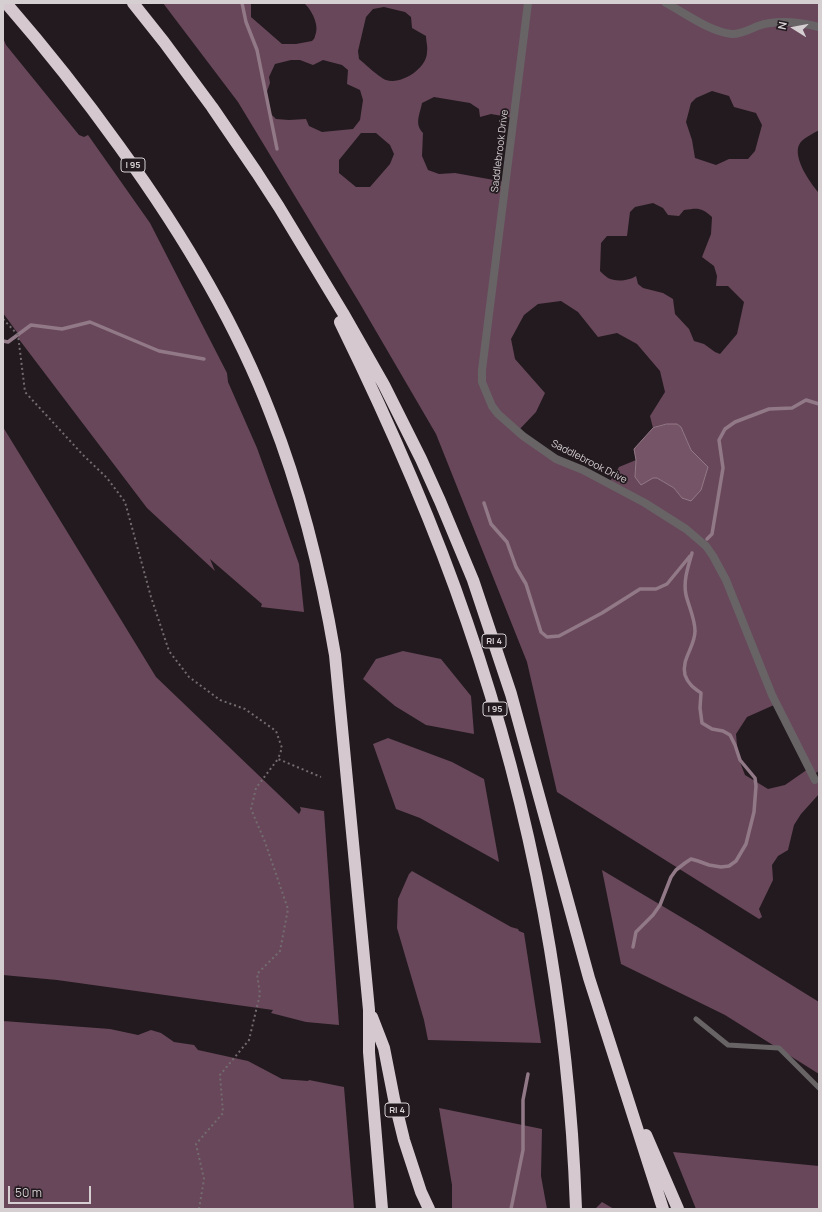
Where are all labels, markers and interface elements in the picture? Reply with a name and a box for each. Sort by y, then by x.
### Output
north arrow [774,8,814,48]
text: N [774,20,790,31]
street label: Saddlebrook Drive [489,109,511,193]
road number: I 95 [121,158,145,172]
street label: Saddlebrook Drive [549,438,629,486]
road number: RI 4 [482,634,506,648]
road number: I 95 [483,702,507,716]
road number: RI 4 [385,1103,409,1117]
scale bar [10,1178,93,1204]
text: 50 m [15,1184,42,1201]

